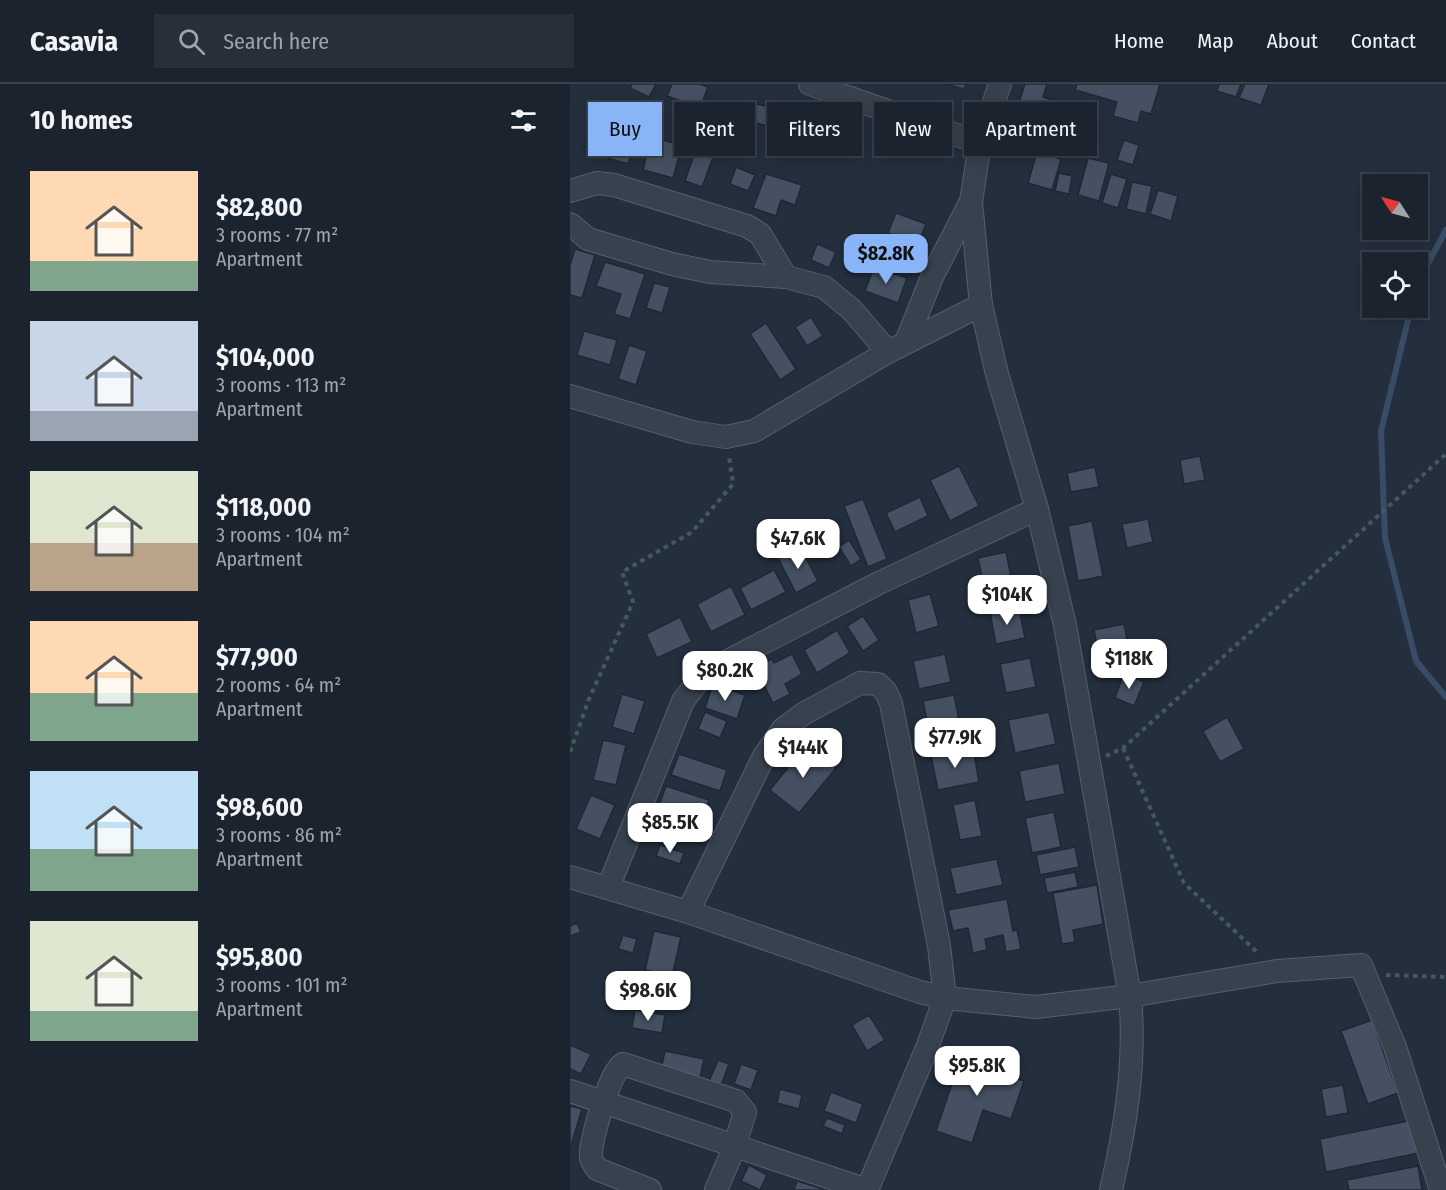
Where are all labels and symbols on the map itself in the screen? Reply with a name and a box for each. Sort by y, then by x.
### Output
north arrow [1362,174,1428,240]
pin: $82.8K [837,234,935,285]
pin: $47.6K [749,519,847,570]
pin: $104K [965,575,1049,626]
pin: $118K [1087,639,1171,690]
pin: $80.2K [676,651,774,702]
pin: $77.9K [906,718,1004,769]
pin: $144K [761,728,845,779]
pin: $85.5K [621,803,719,854]
pin: $98.6K [599,971,697,1022]
pin: $95.8K [928,1046,1026,1097]

